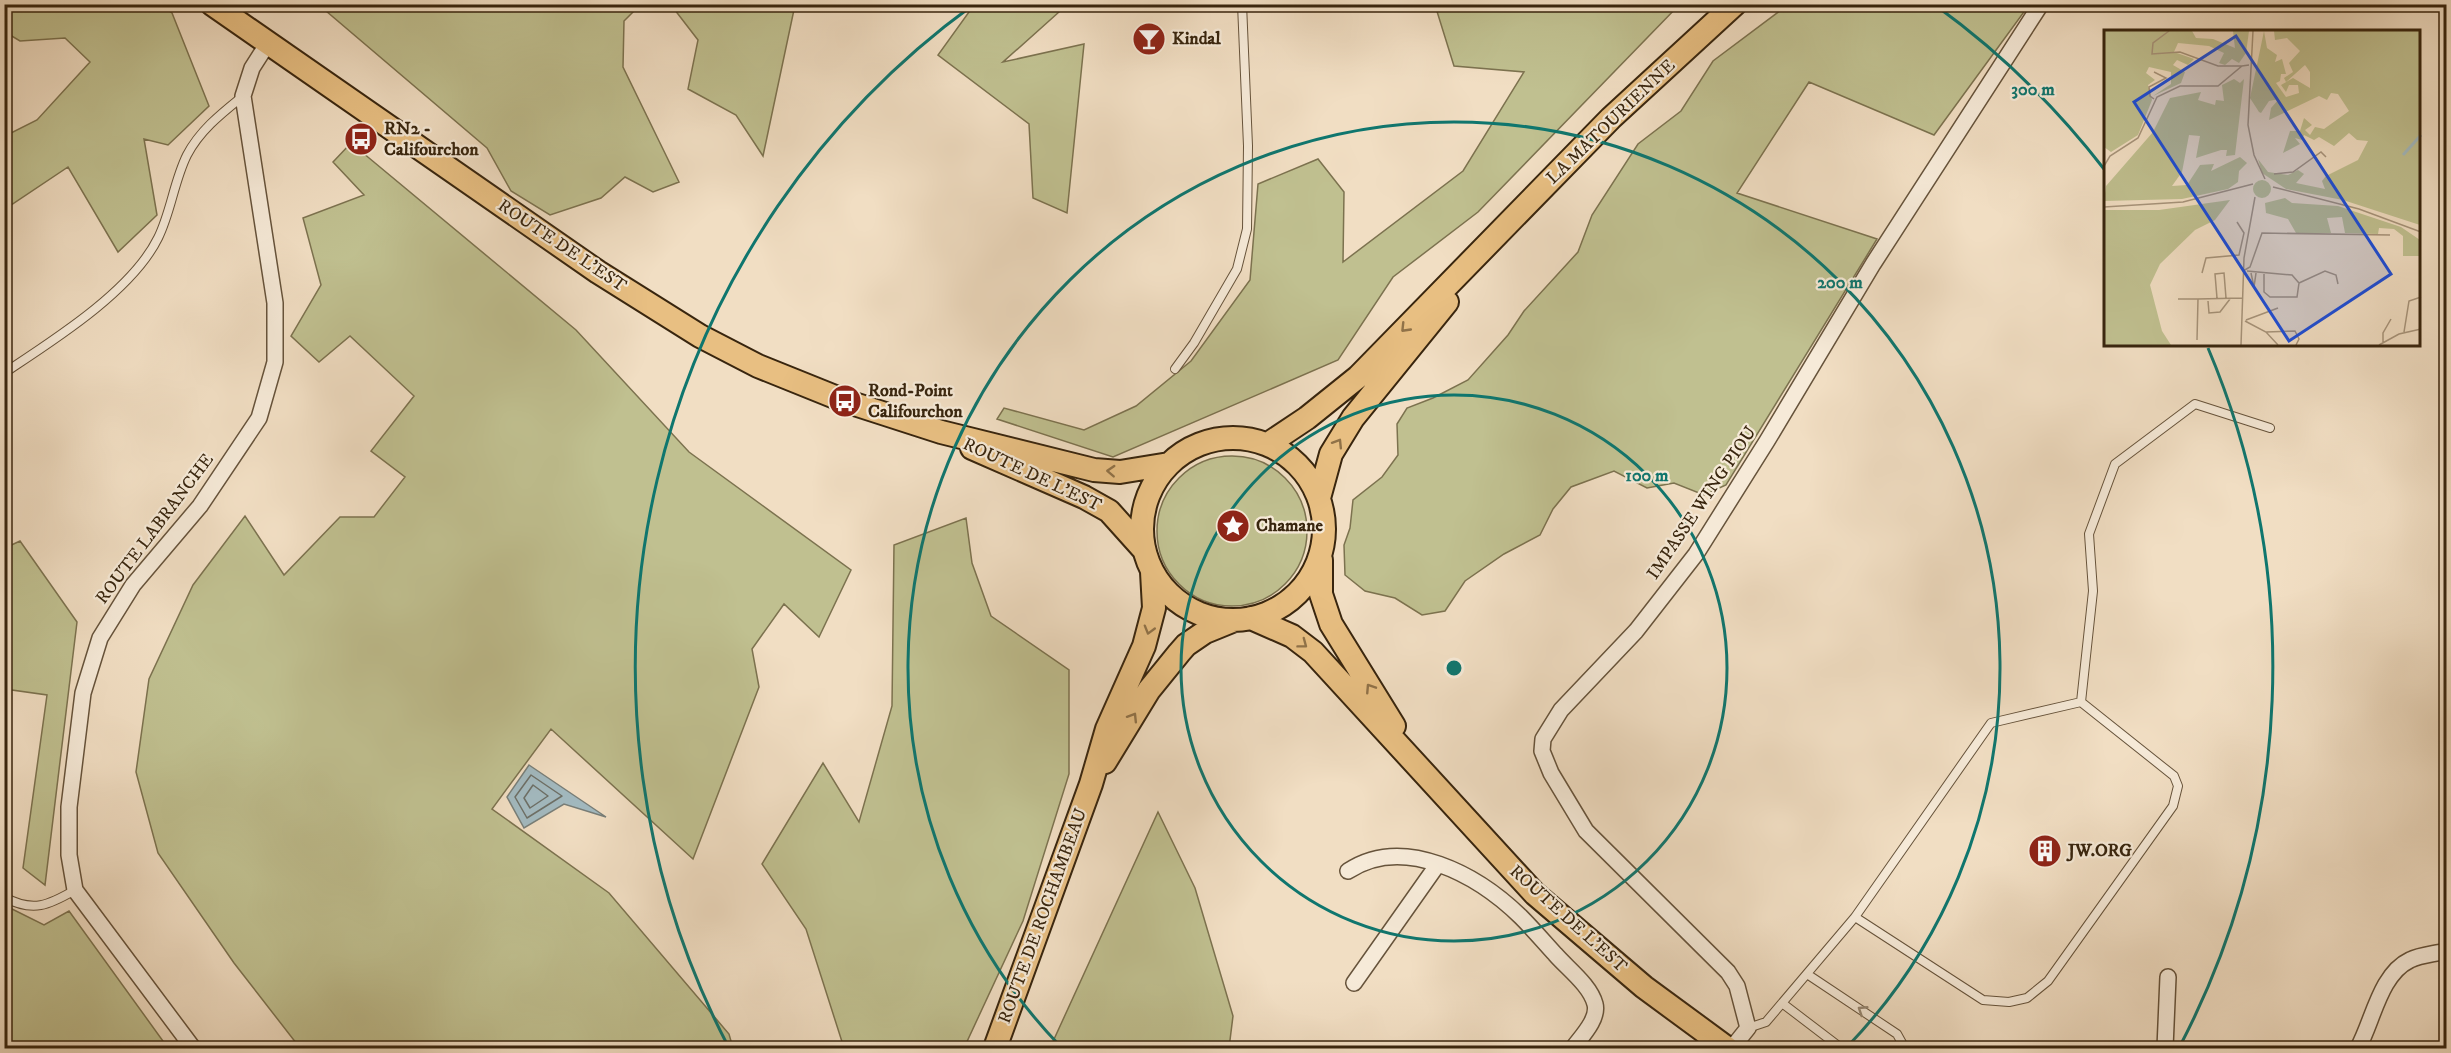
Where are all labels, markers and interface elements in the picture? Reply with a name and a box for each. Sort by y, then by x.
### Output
bar icon: Kindal [1131,21,1167,57]
place label: Kindal [1172,28,1221,50]
inset map [2104,30,2421,346]
street label: LA MATOURIENNE [1542,55,1680,189]
text: 300 m [2011,79,2055,101]
place label: RN2 - Califourchon [384,118,479,161]
bus stop icon: RN2 - Califourchon [343,121,379,157]
street label: ROUTE DE L'EST [493,195,631,297]
text: 200 m [1817,272,1863,294]
one-way arrow [1401,321,1412,332]
place label: Rond-Point Califourchon [868,380,963,423]
bus stop icon: Rond-Point Califourchon [827,383,863,419]
street label: IMPASSE WING PIOU [1643,422,1761,584]
street label: ROUTE DE L'EST [959,433,1105,517]
one-way arrow [1330,439,1342,449]
street label: ROUTE LABRANCHE [91,449,219,609]
one-way arrow [1107,464,1116,477]
text: 100 m [1625,465,1669,487]
place icon: Chamane [1215,508,1251,544]
place label: Chamane [1256,515,1324,537]
one-way arrow [1144,624,1156,635]
one-way arrow [1296,637,1307,648]
centre of rings [1444,658,1464,678]
one-way arrow [1366,684,1377,695]
one-way arrow [1126,713,1138,723]
street label: ROUTE DE ROCHAMBEAU [994,805,1092,1027]
building icon: JW.ORG [2027,833,2063,869]
place label: JW.ORG [2066,840,2132,862]
street label: ROUTE DE L'EST [1505,860,1632,978]
one-way arrow [1858,1006,1869,1017]

